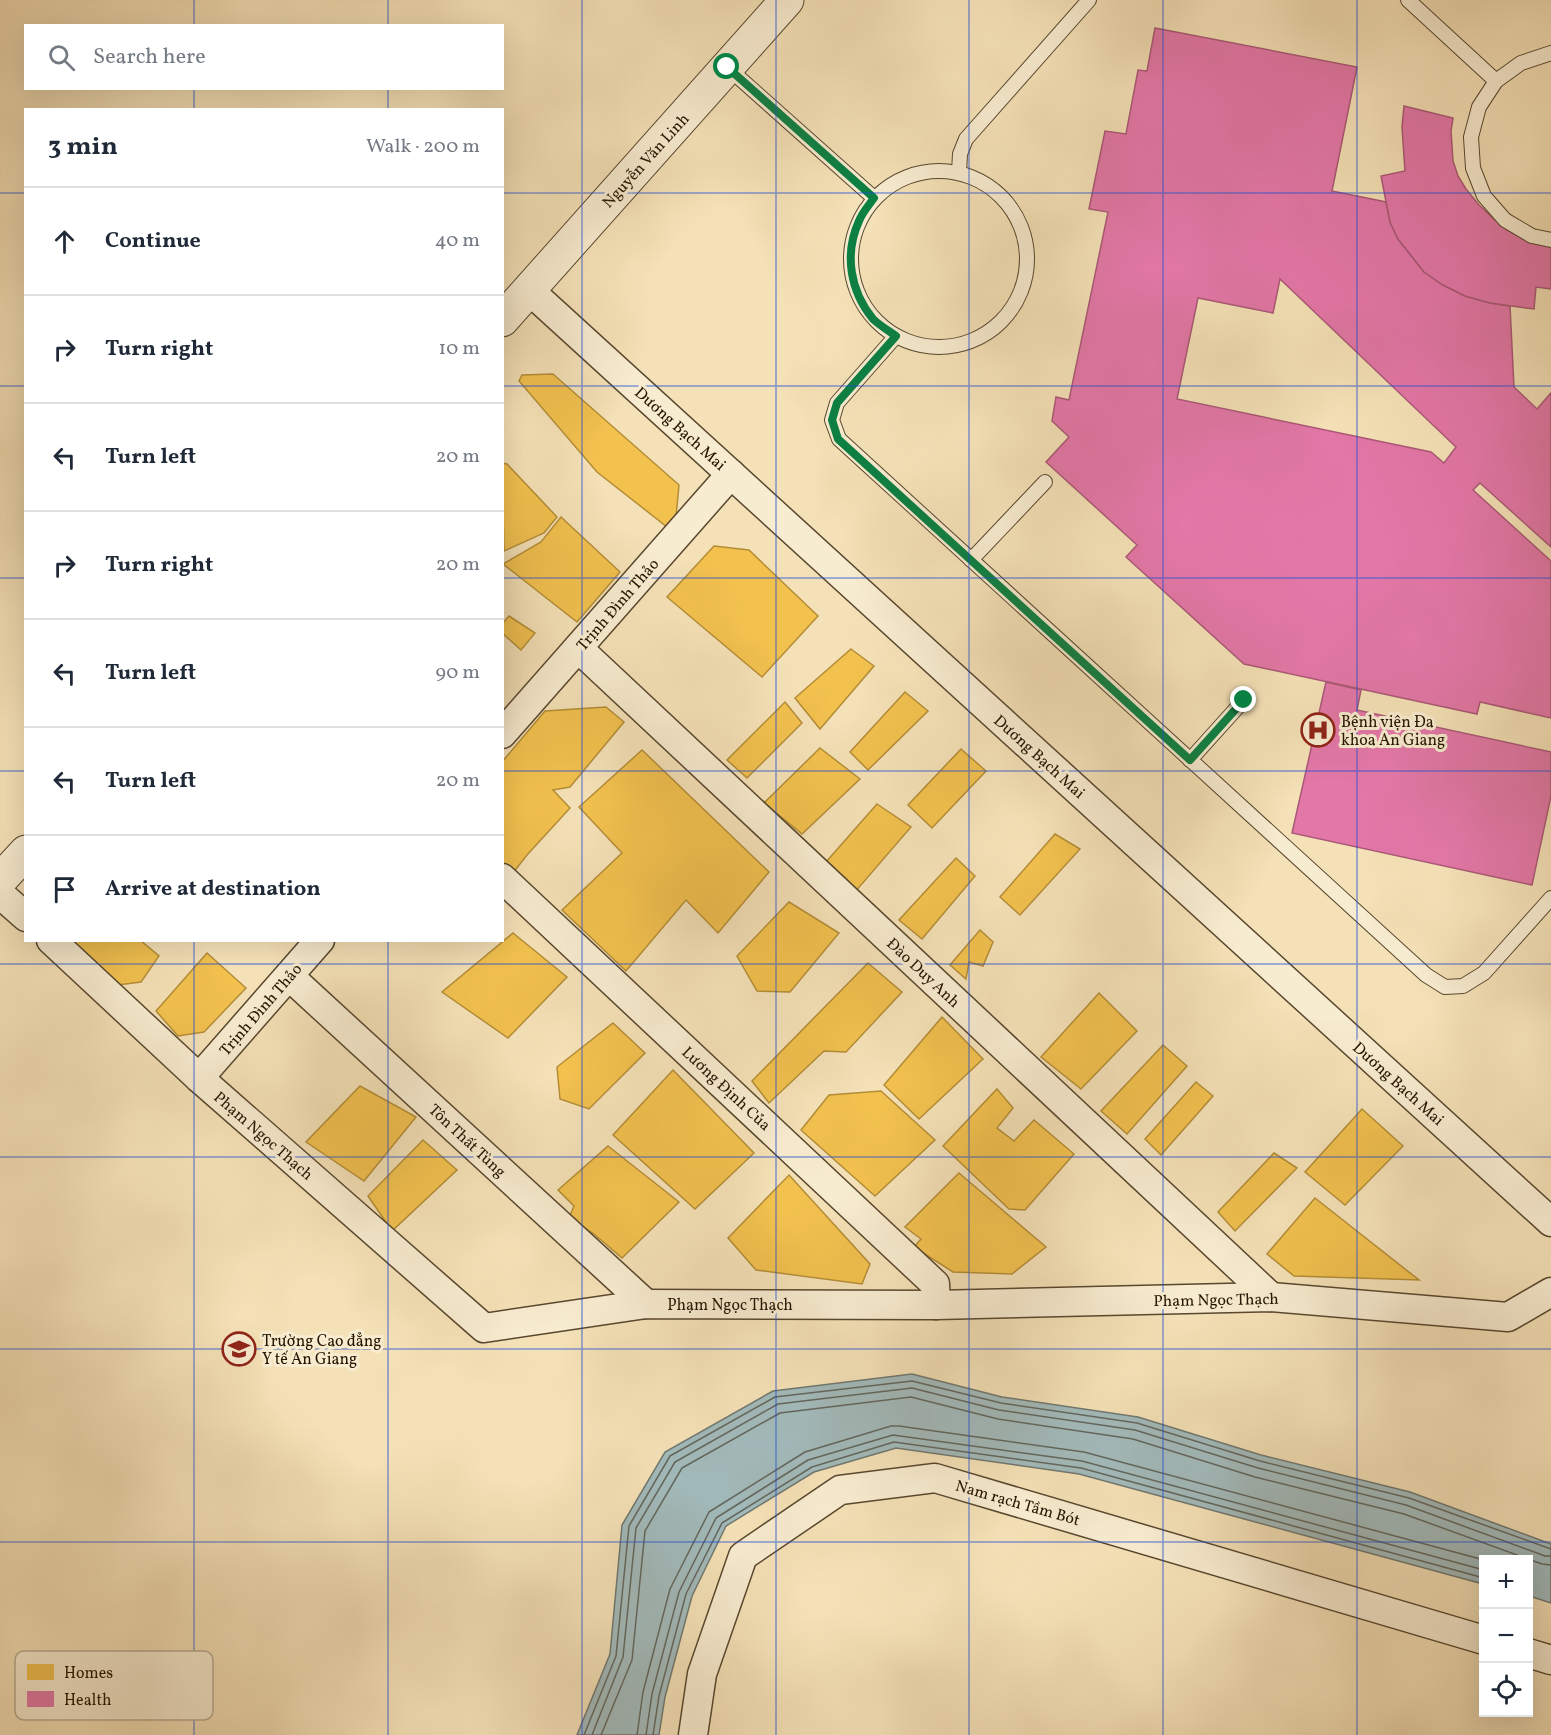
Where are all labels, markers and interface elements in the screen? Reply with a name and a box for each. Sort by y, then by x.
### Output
search box [24,24,504,90]
icon: search [45,41,78,74]
text: Search here [93,42,206,73]
route start [713,53,739,79]
street label: Nguyễn Văn Linh [598,109,695,214]
text: 3 min [48,129,118,165]
text: Walk · 200 m [366,133,480,161]
icon: ahead [48,225,81,258]
text: Continue [105,226,201,257]
text: 40 m [435,227,480,255]
icon: right [48,333,81,366]
text: Turn right [105,334,213,365]
text: 10 m [439,335,480,363]
street label: Dương Bạch Mai [629,382,730,477]
icon: left [48,441,81,474]
text: Turn left [105,442,196,473]
text: 20 m [436,443,480,471]
icon: right [48,549,81,582]
text: Turn right [105,550,213,581]
text: 20 m [436,551,480,579]
street label: Trịnh Đình Thảo [572,554,665,656]
icon: left [48,657,81,690]
text: Turn left [105,658,196,689]
text: 90 m [436,659,480,687]
route end [1230,686,1256,712]
street label: Dương Bạch Mai [988,710,1089,805]
hospital icon: Bệnh viện Đa khoa An Giang [1300,712,1336,748]
place label: Bệnh viện Đa khoa An Giang [1341,712,1445,752]
icon: left [48,765,81,798]
text: Turn left [105,766,196,797]
text: 20 m [436,767,480,795]
icon: arrive [48,873,81,906]
text: Arrive at destination [105,874,321,905]
street label: Đào Duy Anh [881,934,964,1013]
street label: Trịnh Đình Thảo [215,959,308,1061]
street label: Dương Bạch Mai [1347,1037,1448,1132]
street label: Lương Định Của [676,1042,775,1137]
street label: Phạm Ngọc Thạch [208,1087,317,1186]
street label: Tôn Thất Tùng [423,1100,510,1183]
street label: Phạm Ngọc Thạch [1153,1289,1279,1313]
street label: Phạm Ngọc Thạch [667,1295,793,1317]
school or university icon: Trường Cao đẳng Y tế An Giang [221,1331,257,1367]
place label: Trường Cao đẳng Y tế An Giang [262,1331,382,1371]
street label: Nam rạch Tầm Bót [953,1476,1083,1532]
map controls [1479,1555,1533,1717]
button: + [1479,1555,1533,1609]
button: − [1479,1609,1533,1663]
legend [15,1651,213,1720]
text: Homes [64,1663,113,1685]
button: locate [1479,1663,1533,1717]
text: Health [64,1690,112,1712]

